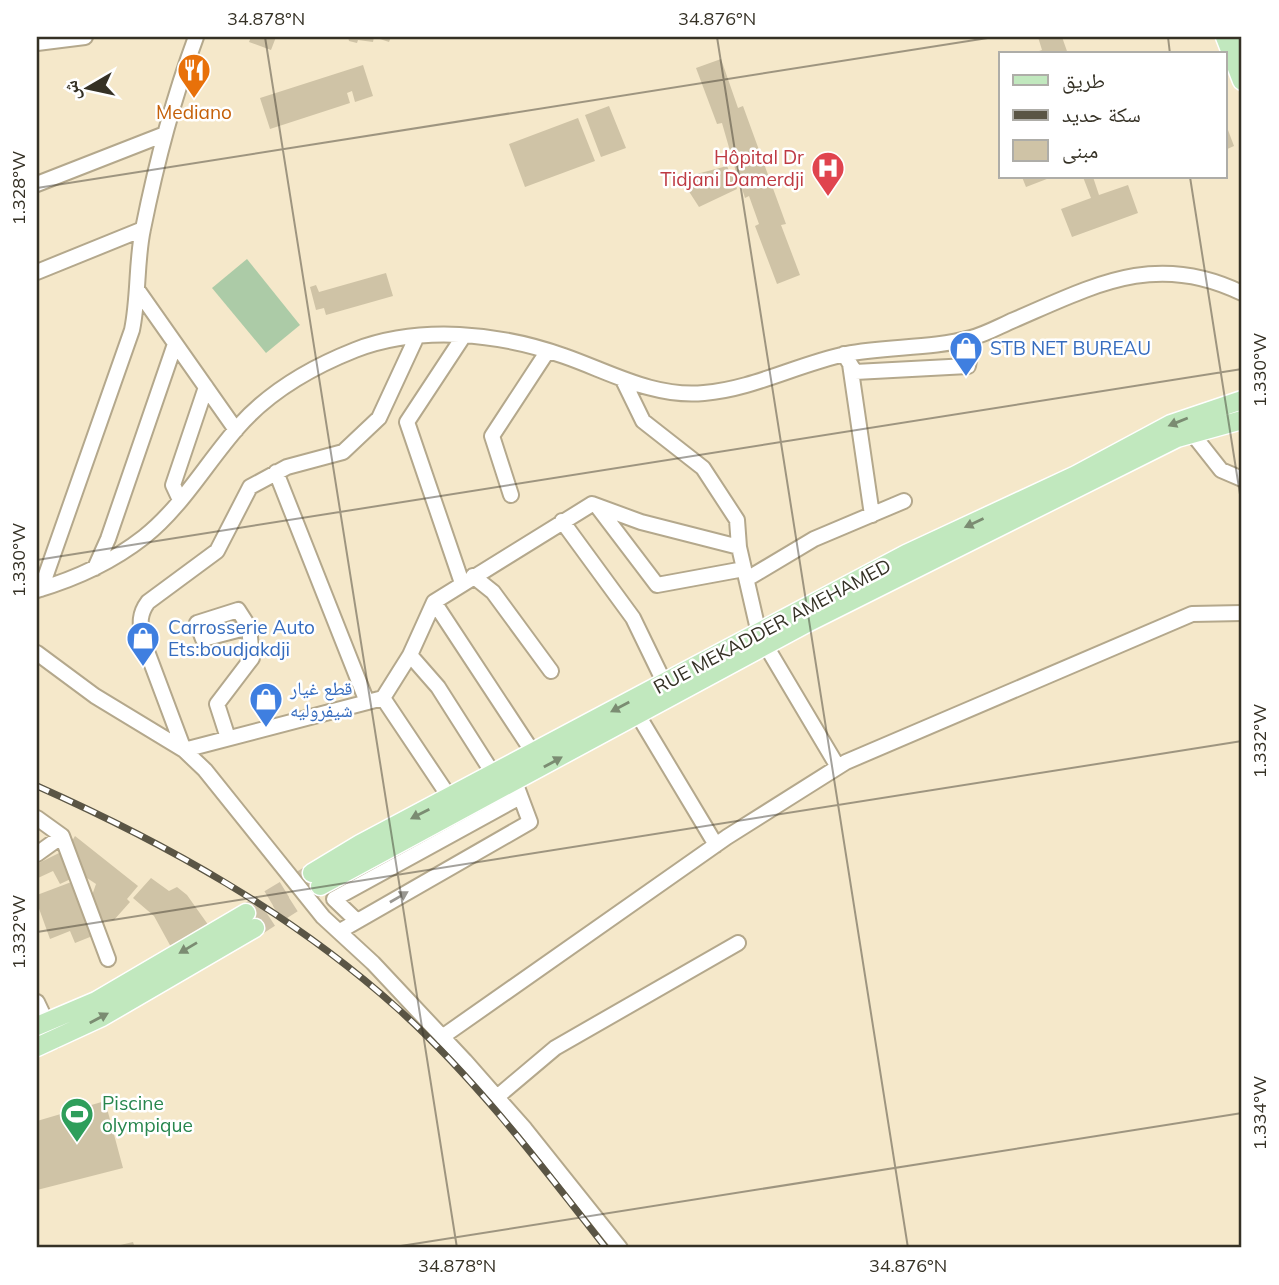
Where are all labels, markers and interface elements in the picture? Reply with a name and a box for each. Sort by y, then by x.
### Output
text: 34.878°N [227,7,305,30]
text: 34.876°N [678,7,756,30]
restaurant icon: Mediano [175,51,213,100]
north arrow [52,52,122,122]
legend [999,52,1226,178]
text: طريق [1062,67,1105,94]
text: ش [58,79,85,102]
place label: Mediano [156,100,232,124]
text: سكة حديد [1062,101,1141,127]
text: مبنى [1062,137,1098,164]
place label: Hôpital Dr Tidjani Damerdji [660,145,804,191]
hospital icon: Hôpital Dr Tidjani Damerdji [809,149,847,198]
text: 1.328°W [7,151,30,225]
shop icon: STB NET BUREAU [947,329,985,378]
text: 1.330°W [1248,333,1271,407]
place label: STB NET BUREAU [990,336,1151,360]
one-way arrow [1167,416,1188,427]
one-way arrow [964,518,984,529]
text: 1.330°W [7,523,30,597]
street label: RUE MEKADDER AMEHAMED [649,553,895,699]
place label: Carrosserie Auto Ets:boudjakdji [168,615,315,661]
shop icon: Carrosserie Auto Ets:boudjakdji [124,619,162,668]
place label: قطع غيار شيفروليه [289,676,353,722]
shop icon: قطع غيار شيفروليه [247,680,285,729]
one-way arrow [610,701,630,713]
text: 1.332°W [1248,704,1271,778]
one-way arrow [543,756,563,768]
one-way arrow [409,808,429,820]
one-way arrow [390,891,409,903]
text: 1.332°W [7,895,30,969]
one-way arrow [178,942,197,954]
one-way arrow [89,1012,108,1024]
text: 1.334°W [1248,1076,1271,1150]
place label: Piscine olympique [102,1091,193,1137]
sports icon: Piscine olympique [58,1095,96,1144]
text: 34.878°N [418,1254,496,1277]
text: 34.876°N [869,1254,947,1277]

